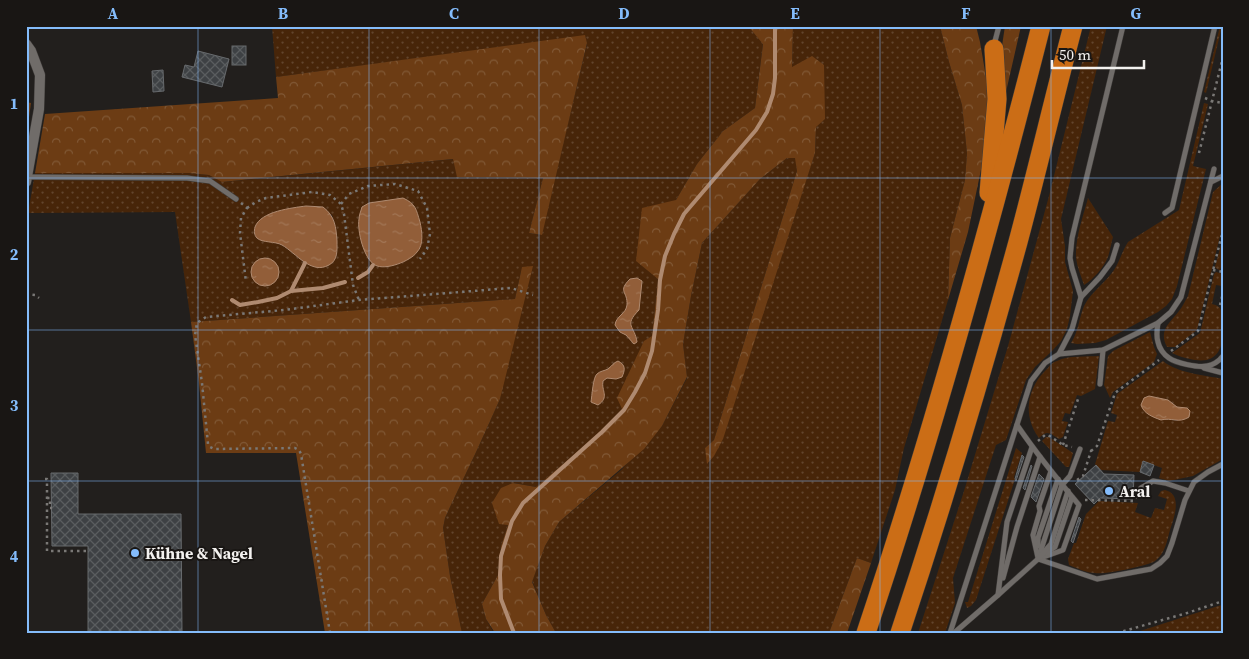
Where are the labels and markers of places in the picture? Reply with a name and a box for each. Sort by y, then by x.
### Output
place label: Aral [1119,480,1151,502]
marker: Aral [1103,485,1115,497]
place label: Kühne & Nagel [145,542,253,564]
marker: Kühne & Nagel [129,547,141,559]

